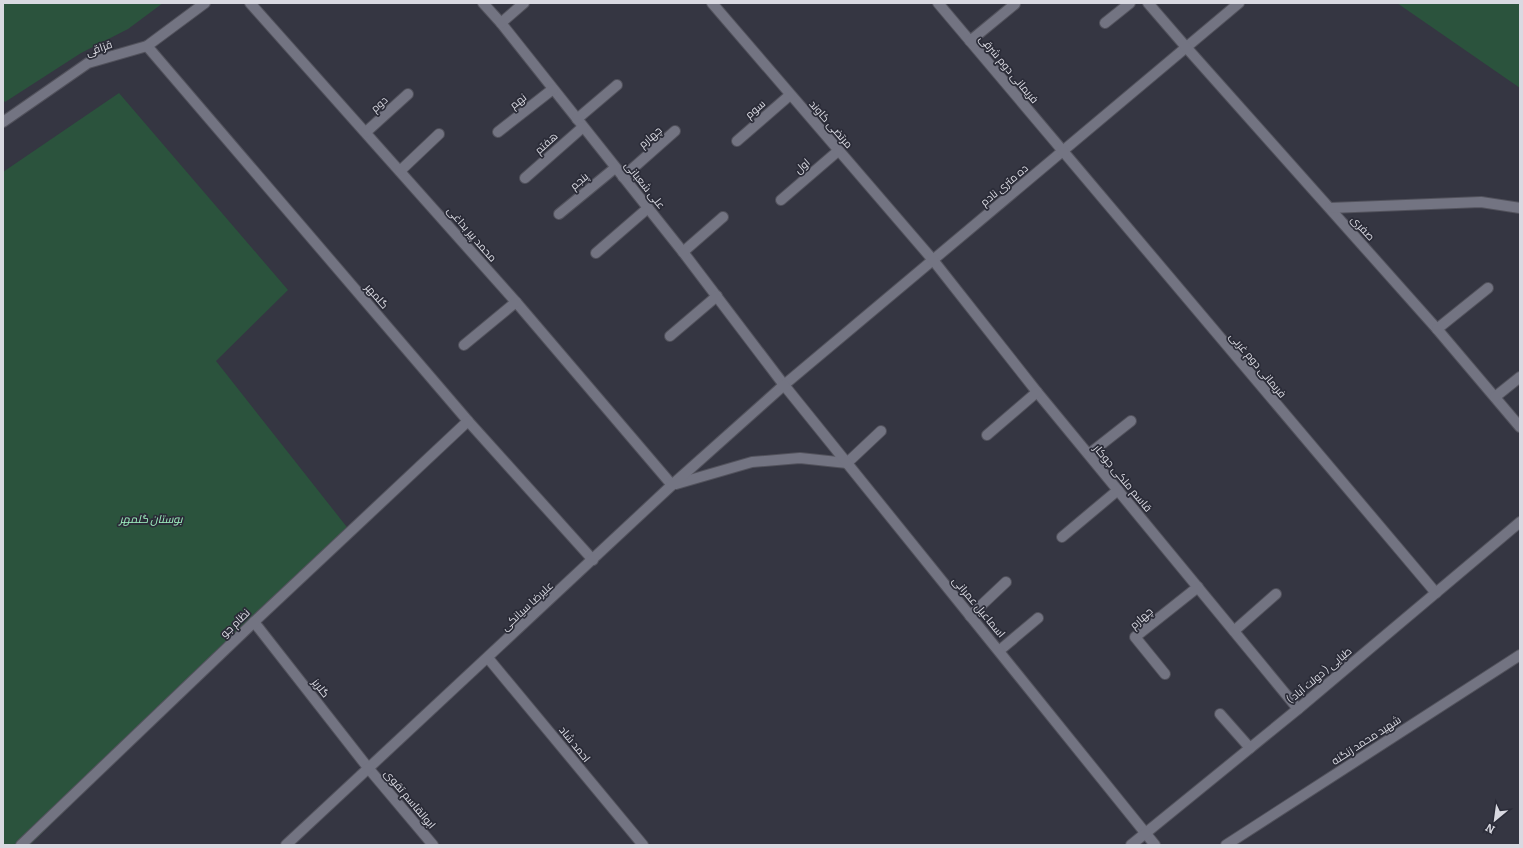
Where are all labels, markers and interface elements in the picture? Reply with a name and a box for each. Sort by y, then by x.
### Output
street label: فریمانی دوم شرقی [975,32,1041,107]
street label: قزاقی [84,38,114,59]
street label: نهم [507,91,530,113]
street label: دوم [368,93,391,116]
street label: سوم [743,97,769,122]
street label: مرتضی کاوند [806,98,855,151]
street label: چهارم [636,124,665,152]
street label: هفتم [532,130,561,158]
street label: اول [792,156,813,177]
street label: علی شعبانی [622,159,668,212]
street label: ده متری نادم [978,162,1031,210]
street label: پنجم [567,170,592,194]
street label: محمد پیر بداغی [444,204,499,265]
street label: صفری [1348,213,1377,244]
street label: گلمهر [362,280,391,311]
street label: فریمانی دوم غربی [1226,330,1289,401]
street label: قاسم ملکی جوکار [1089,441,1154,515]
park label: بوستان گلمهر [117,513,184,526]
street label: اسماعیل عمرانی [949,574,1008,640]
street label: علیرضا سیانکی [499,579,556,634]
street label: چهارم [1127,605,1156,633]
street label: نظام جو [218,606,254,641]
street label: طبایی ( دولت آباد ) [1284,644,1354,706]
street label: گلریز [309,676,332,700]
street label: شهید محمد زنگنه [1329,713,1403,768]
street label: احمد شاد [556,724,593,765]
street label: ابوالقاسم تقوی [380,767,438,832]
north arrow [1475,800,1515,840]
text: N [1483,820,1497,836]

